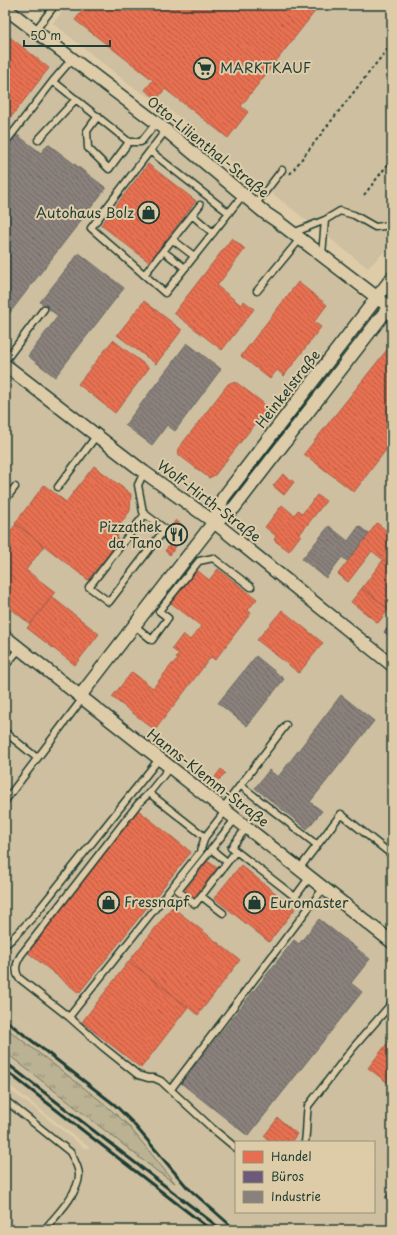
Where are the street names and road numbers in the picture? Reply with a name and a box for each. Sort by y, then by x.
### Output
street label: Otto-Lilienthal-Straße [143,91,274,202]
street label: Heinkelstraße [250,345,325,432]
street label: Wolf-Hirth-Straße [153,455,266,547]
street label: Hanns-Klemm-Straße [143,723,274,832]

